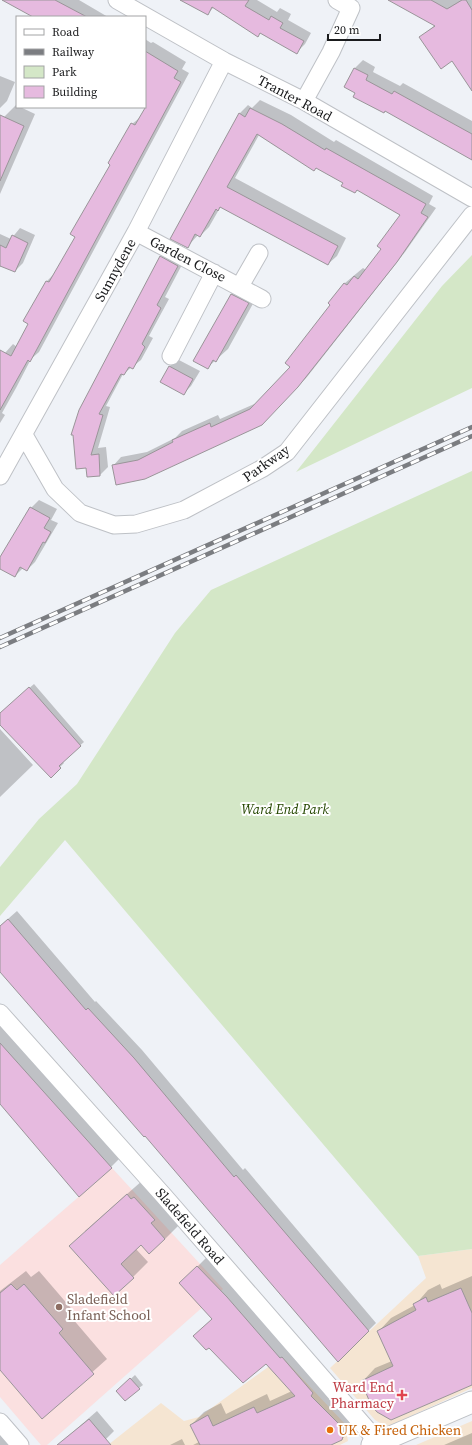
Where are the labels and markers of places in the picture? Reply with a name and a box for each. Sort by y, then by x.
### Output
place label: Sladefield Infant School [67,1289,151,1325]
marker: Sladefield Infant School [54,1302,64,1312]
place label: Ward End Pharmacy [331,1377,395,1413]
marker: Ward End Pharmacy [397,1390,407,1400]
place label: UK & Fired Chicken [338,1420,462,1440]
marker: UK & Fired Chicken [325,1425,335,1435]

